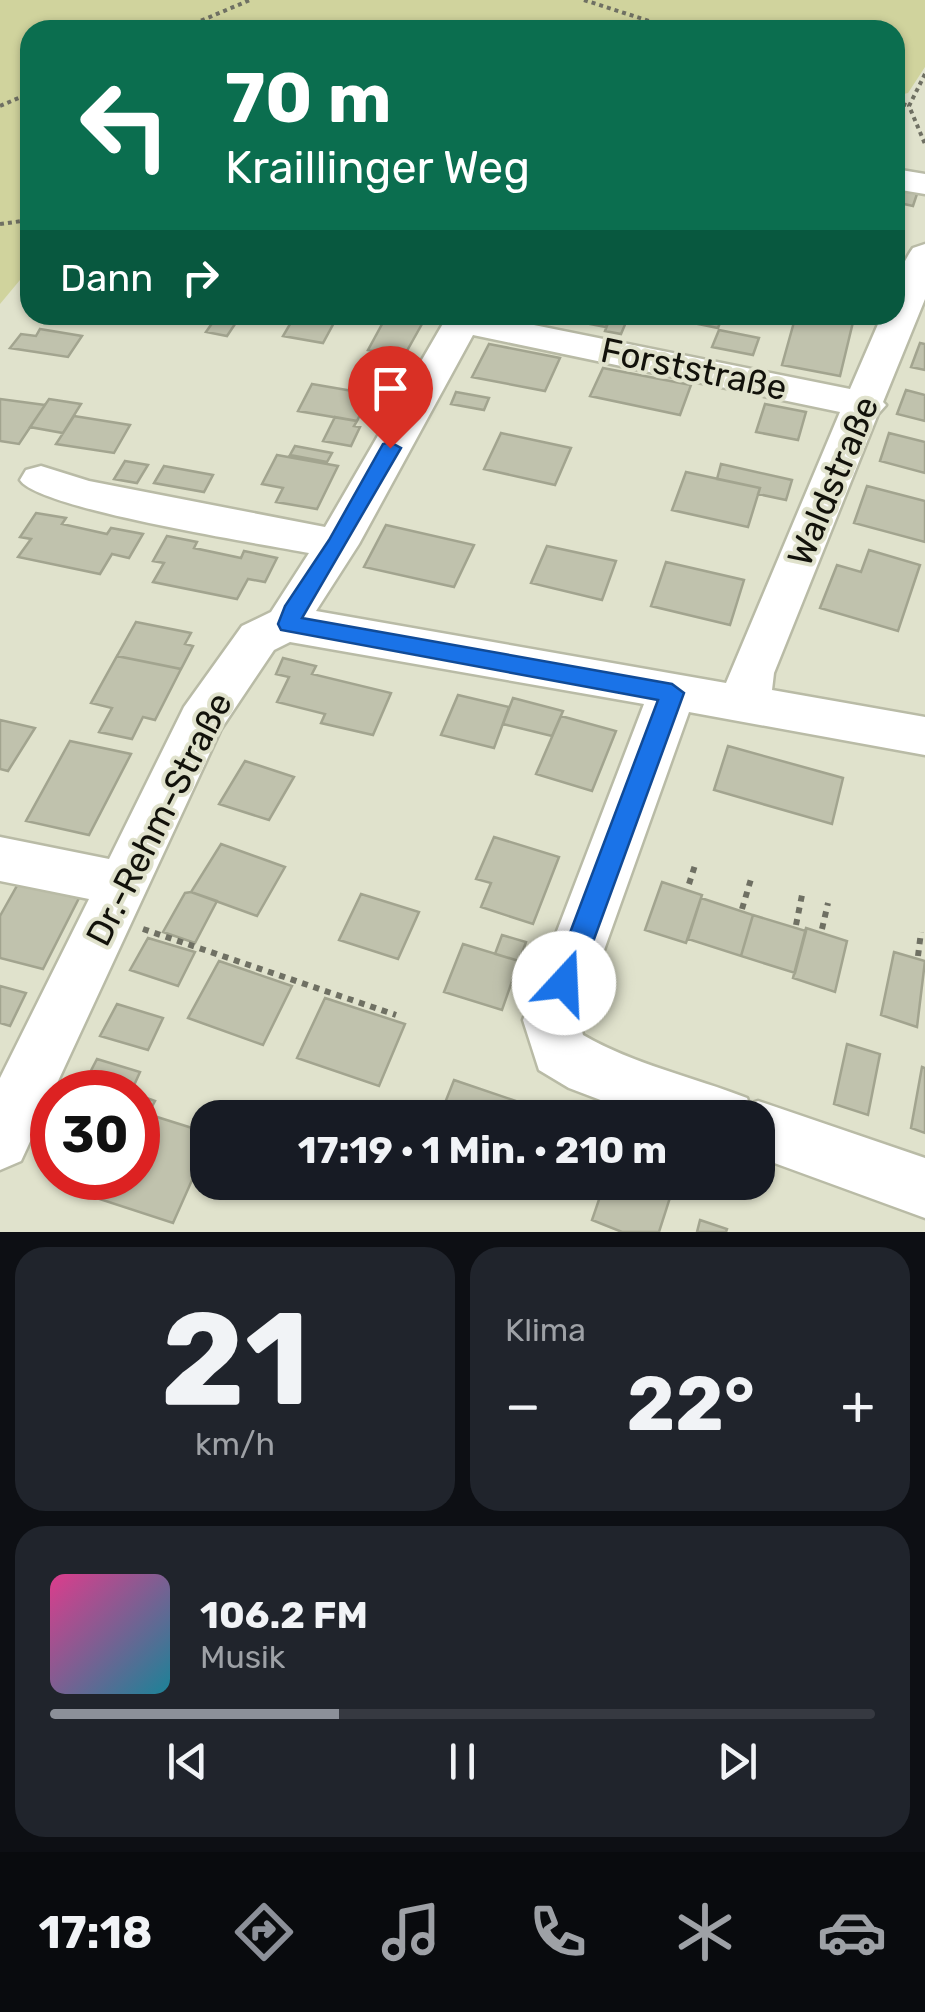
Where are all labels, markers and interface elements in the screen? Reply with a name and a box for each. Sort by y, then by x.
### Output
text: 70 m [225,57,392,140]
icon: left [60,60,190,190]
text: Kraillinger Weg [225,141,530,194]
icon: right [173,250,228,305]
text: Dann [60,255,153,301]
street label: Forststraße [597,329,791,409]
pin [348,346,433,449]
icon: arrive [363,361,418,416]
street label: Waldstraße [779,390,887,572]
street label: Dr.-Rehm-Straße [77,685,241,953]
position arrow [512,931,616,1035]
speed limit sign: 30 [30,1070,160,1200]
text: 17:19 · 1 Min. · 210 m [298,1127,667,1173]
text: 21 [160,1282,310,1437]
text: Klima [505,1311,586,1349]
text: 22° [627,1360,755,1449]
text: − [505,1373,541,1438]
text: + [841,1373,875,1438]
text: km/h [195,1425,275,1463]
text: 106.2 FM [200,1592,368,1638]
text: Musik [200,1638,285,1676]
icon: previous [160,1734,215,1789]
icon: pause [435,1734,490,1789]
icon: next [710,1734,765,1789]
icon: directions [229,1897,299,1967]
icon: music [376,1897,446,1967]
icon: phone [523,1897,593,1967]
icon: climate [670,1897,740,1967]
icon: car [817,1897,887,1967]
text: 17:18 [38,1906,153,1959]

